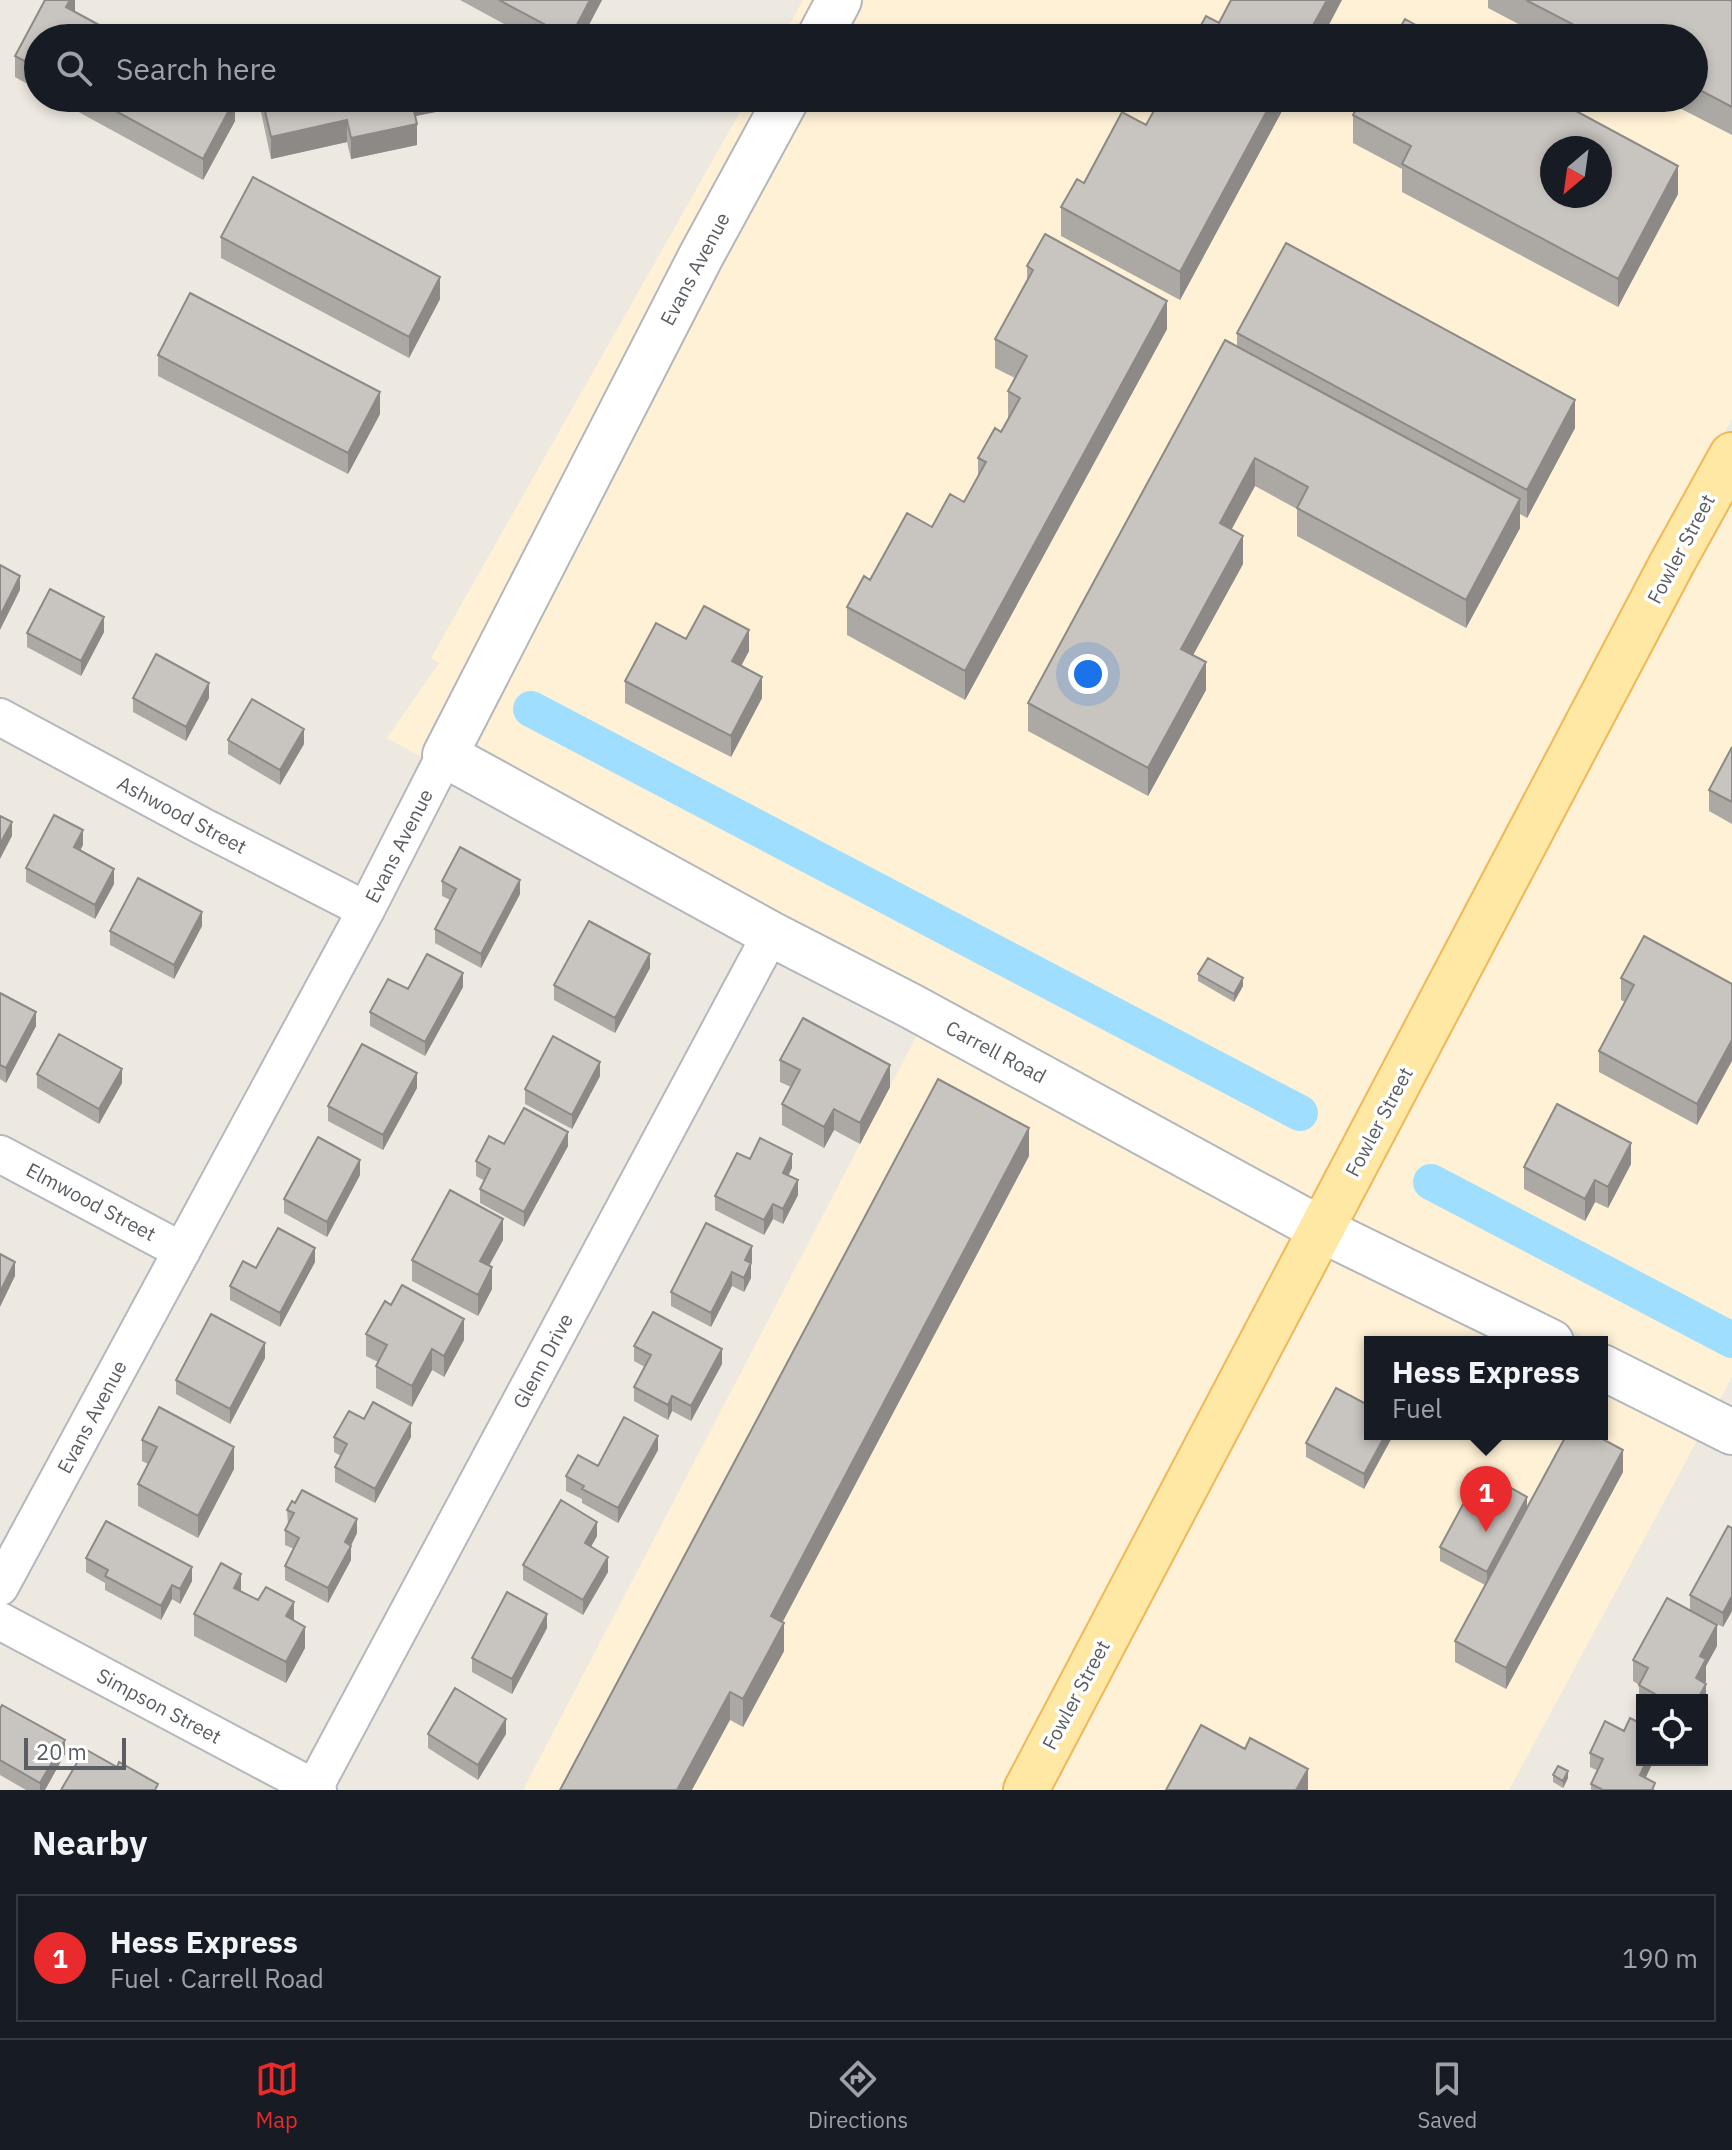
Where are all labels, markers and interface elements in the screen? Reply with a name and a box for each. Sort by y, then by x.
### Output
search box [24,24,1708,112]
icon: search [52,46,96,90]
text: Search here [116,49,277,88]
north arrow [1540,136,1612,208]
street label: Evans Avenue [653,207,736,330]
street label: Fowler Street [1640,489,1721,608]
your location [1068,654,1108,694]
street label: Ashwood Street [113,769,252,860]
street label: Evans Avenue [358,784,439,907]
street label: Carrell Road [941,1014,1051,1089]
street label: Fowler Street [1338,1062,1419,1181]
street label: Elmwood Street [22,1156,161,1247]
street label: Glenn Drive [506,1308,579,1413]
popup [1364,1336,1608,1440]
text: Hess Express [1392,1352,1580,1391]
street label: Evans Avenue [50,1355,133,1478]
text: Fuel [1392,1391,1442,1425]
pin: 1 [1460,1466,1512,1532]
street label: Fowler Street [1035,1635,1116,1754]
street label: Simpson Street [92,1661,226,1750]
map controls [1636,1694,1708,1766]
button: locate [1636,1694,1708,1766]
scale bar [24,1734,126,1770]
text: 20 m [36,1737,87,1766]
text: Nearby [32,1820,147,1864]
text: Hess Express [110,1922,298,1961]
text: 1 [52,1941,68,1975]
text: 190 m [1622,1941,1698,1975]
text: Fuel · Carrell Road [110,1961,324,1995]
tab: Map [255,2057,299,2134]
tab: Directions [808,2057,908,2134]
tab: Saved [1417,2057,1477,2134]

